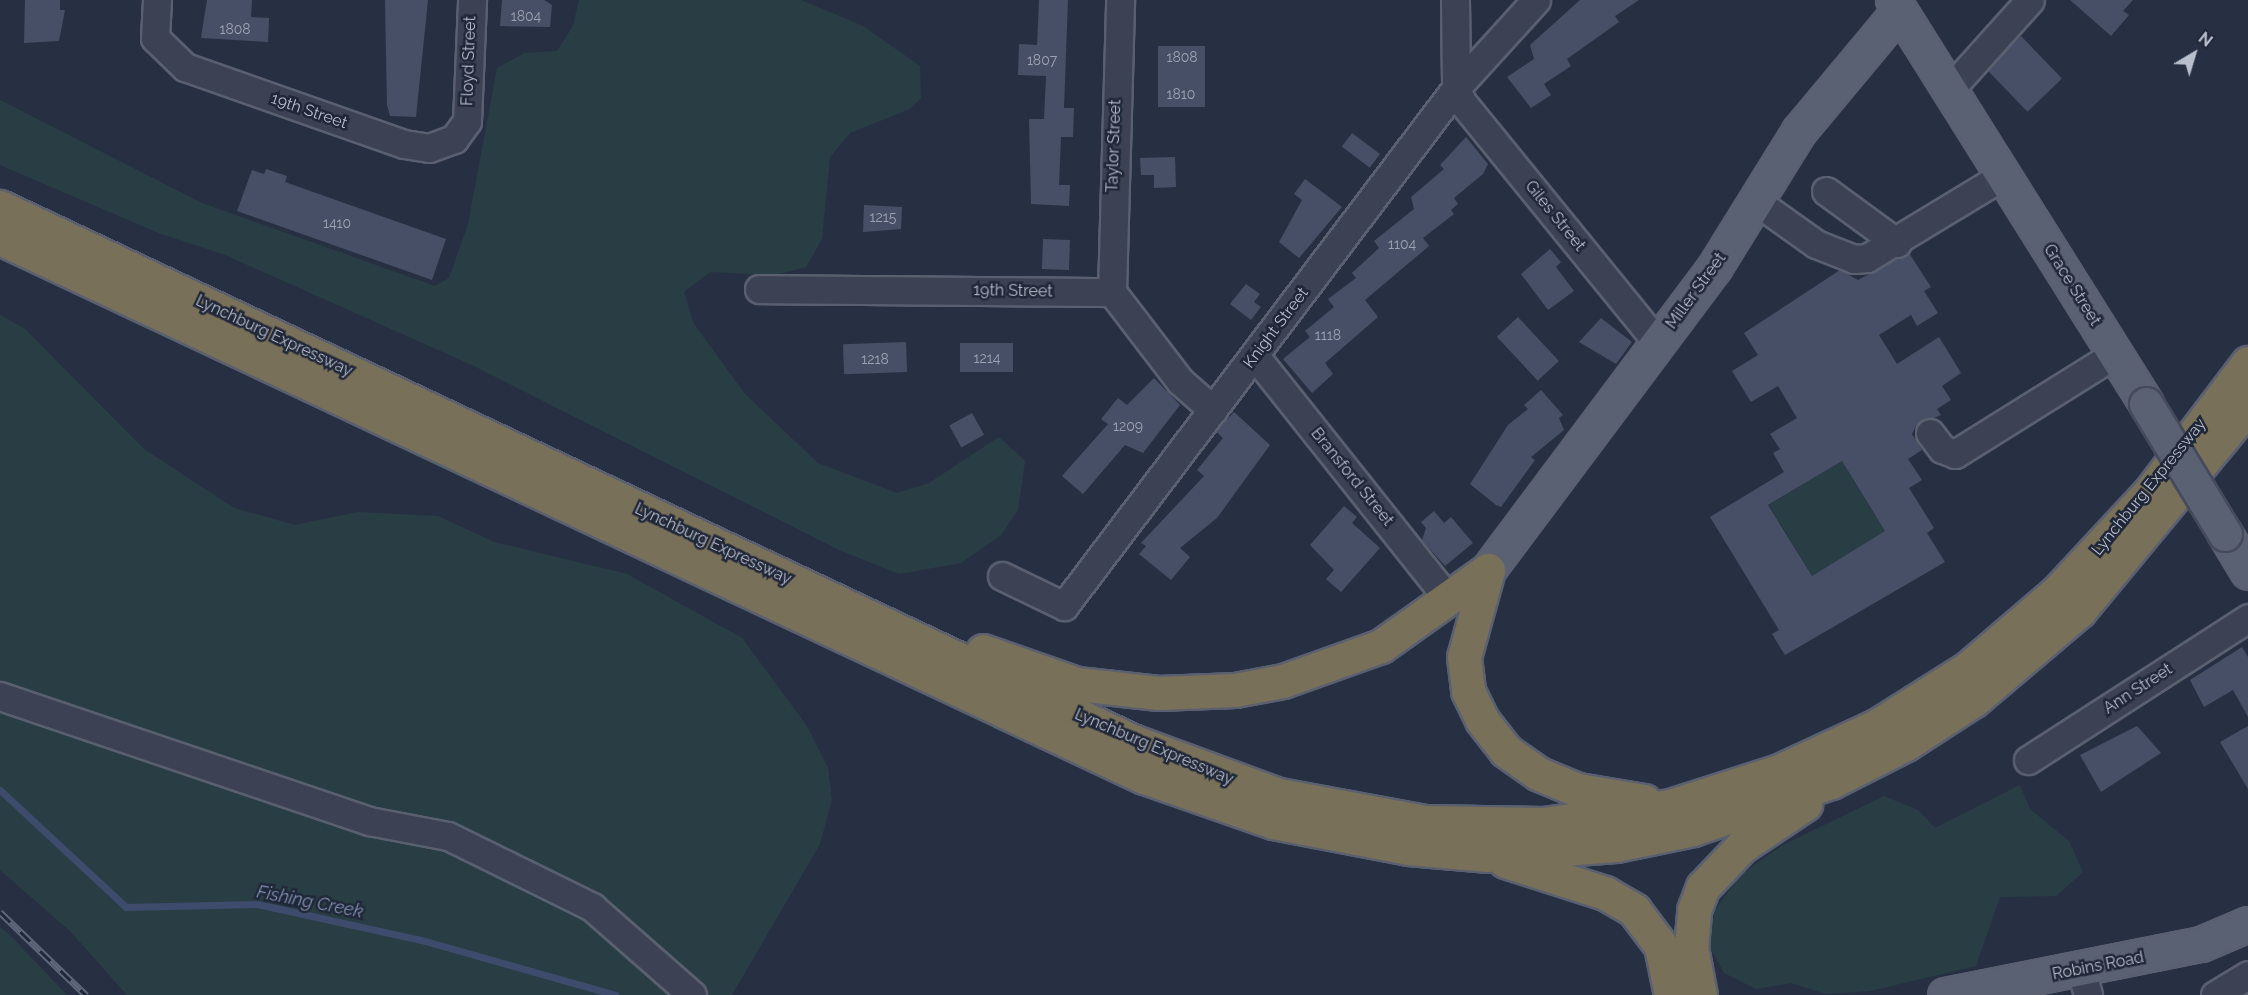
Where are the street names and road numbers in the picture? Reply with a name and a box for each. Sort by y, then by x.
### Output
street label: Floyd Street [458,16,480,106]
street label: 19th Street [268,89,350,133]
street label: Taylor Street [1103,99,1125,193]
street label: Giles Street [1521,177,1589,255]
street label: Grace Street [2039,241,2105,329]
street label: Miller Street [1662,249,1730,333]
street label: 19th Street [973,281,1053,301]
street label: Knight Street [1239,284,1313,372]
street label: Lynchburg Expressway [193,291,355,381]
street label: Lynchburg Expressway [2088,415,2210,559]
street label: Bransford Street [1307,424,1397,530]
street label: Lynchburg Expressway [632,499,794,589]
street label: Ann Street [2100,660,2176,718]
street label: Lynchburg Expressway [1072,705,1236,789]
street label: Robins Road [2051,948,2145,984]

